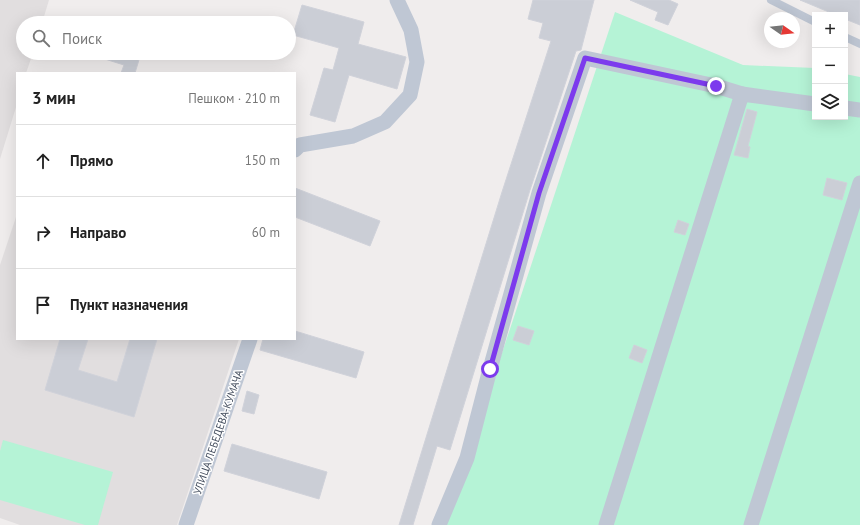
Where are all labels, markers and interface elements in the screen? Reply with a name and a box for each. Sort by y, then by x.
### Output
north arrow [764,12,800,48]
map controls [812,12,848,120]
button: + [812,12,848,48]
search box [16,16,296,60]
icon: search [30,27,52,49]
text: Поиск [62,29,102,48]
button: − [812,48,848,84]
route end [707,77,725,95]
button: layers [812,84,848,120]
text: 3 мин [32,87,76,109]
text: Пешком · 210 m [188,90,280,107]
icon: ahead [32,150,54,172]
text: Прямо [70,151,113,170]
text: 150 m [245,152,280,169]
icon: right [32,222,54,244]
text: Направо [70,223,126,242]
text: 60 m [252,224,280,241]
icon: arrive [32,294,54,316]
text: Пункт назначения [70,295,188,314]
route start [481,360,499,378]
street label: УЛИЦА ЛЕБЕДЕВА-КУМАЧА [190,367,246,496]

